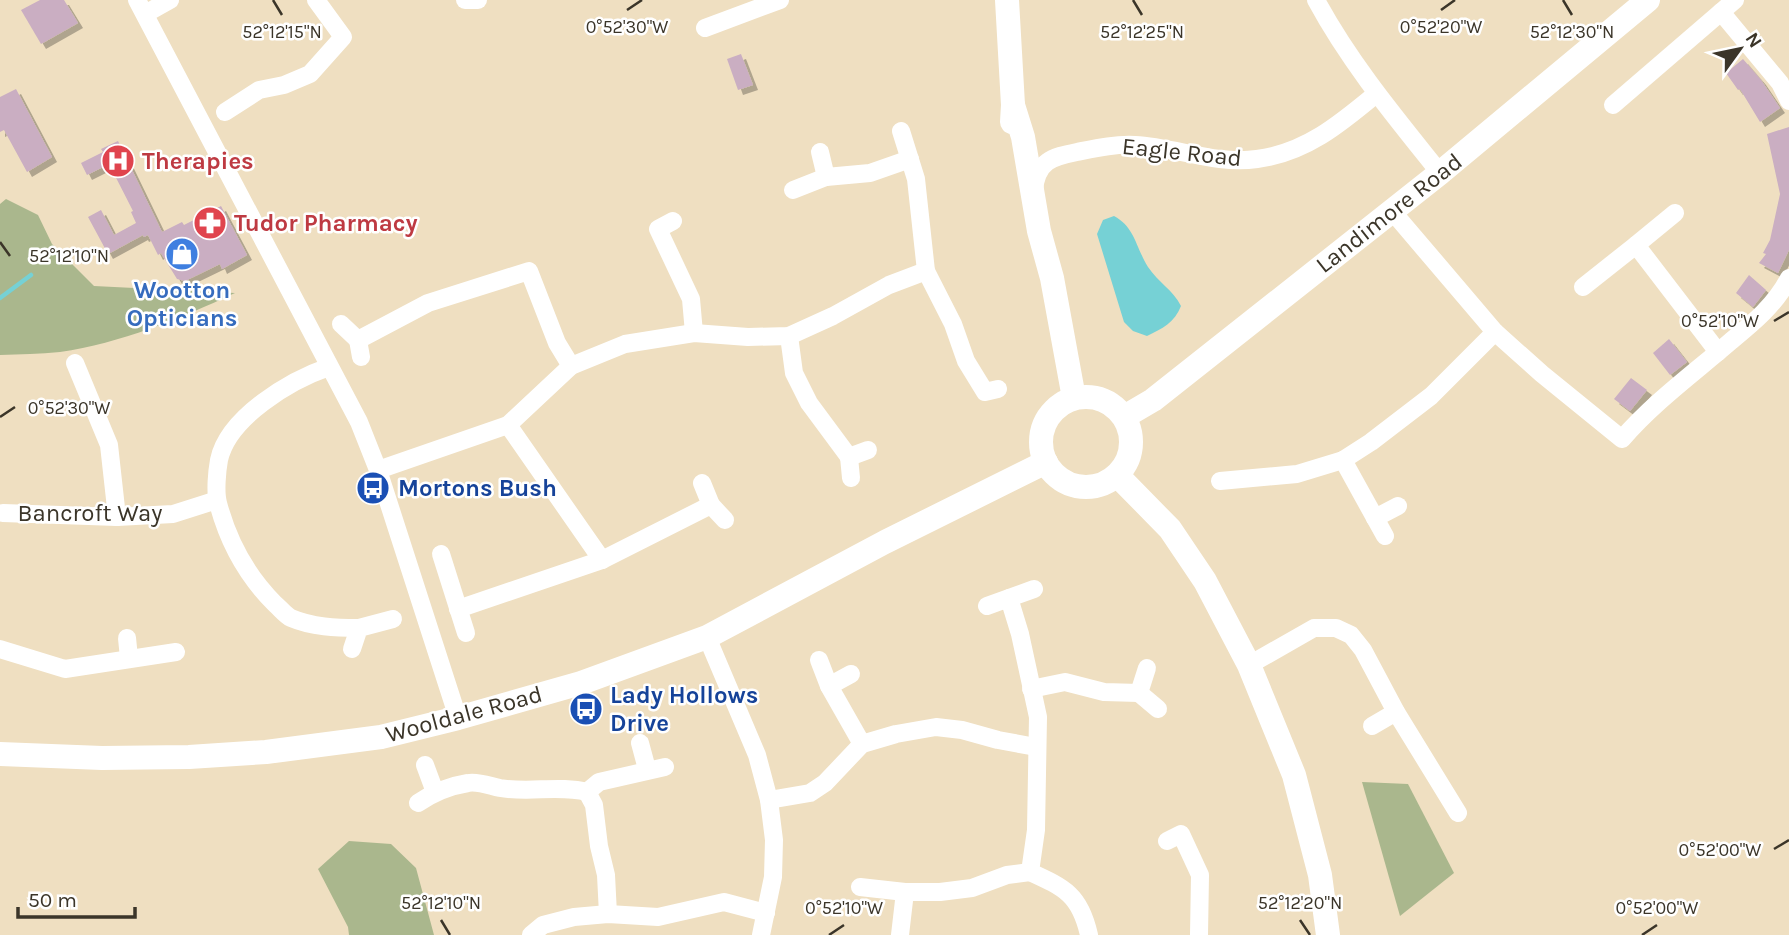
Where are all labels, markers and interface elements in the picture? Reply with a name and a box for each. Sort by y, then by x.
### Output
north arrow [1705,14,1775,84]
text: 0°52'30"W [586,16,668,38]
text: 0°52'20"W [1400,16,1482,38]
text: 52°12'15"N [242,21,322,43]
text: 52°12'25"N [1100,21,1184,43]
text: 52°12'30"N [1530,21,1614,43]
text: N [1740,29,1766,52]
street label: Eagle Road [1121,132,1243,172]
hospital icon: Therapies [99,142,137,180]
place label: Therapies [142,147,254,175]
street label: Landimore Road [1310,147,1468,279]
pharmacy icon: Tudor Pharmacy [191,204,229,242]
place label: Tudor Pharmacy [234,209,418,237]
shop icon: Wootton Opticians [163,235,201,273]
text: 52°12'10"N [29,245,109,267]
place label: Wootton Opticians [127,276,237,332]
text: 0°52'10"W [1681,310,1759,332]
text: 0°52'30"W [28,397,110,419]
bus stop icon: Mortons Bush [354,469,392,507]
place label: Mortons Bush [398,474,557,502]
street label: Bancroft Way [18,499,162,527]
street label: Wooldale Road [383,680,545,748]
place label: Lady Hollows Drive [610,681,758,737]
bus stop icon: Lady Hollows Drive [567,690,605,728]
text: 0°52'00"W [1679,839,1761,861]
scale bar [18,876,135,920]
text: 50 m [28,888,77,912]
text: 52°12'10"N [401,892,481,914]
text: 52°12'20"N [1258,892,1342,914]
text: 0°52'10"W [805,897,883,919]
text: 0°52'00"W [1616,897,1698,919]

